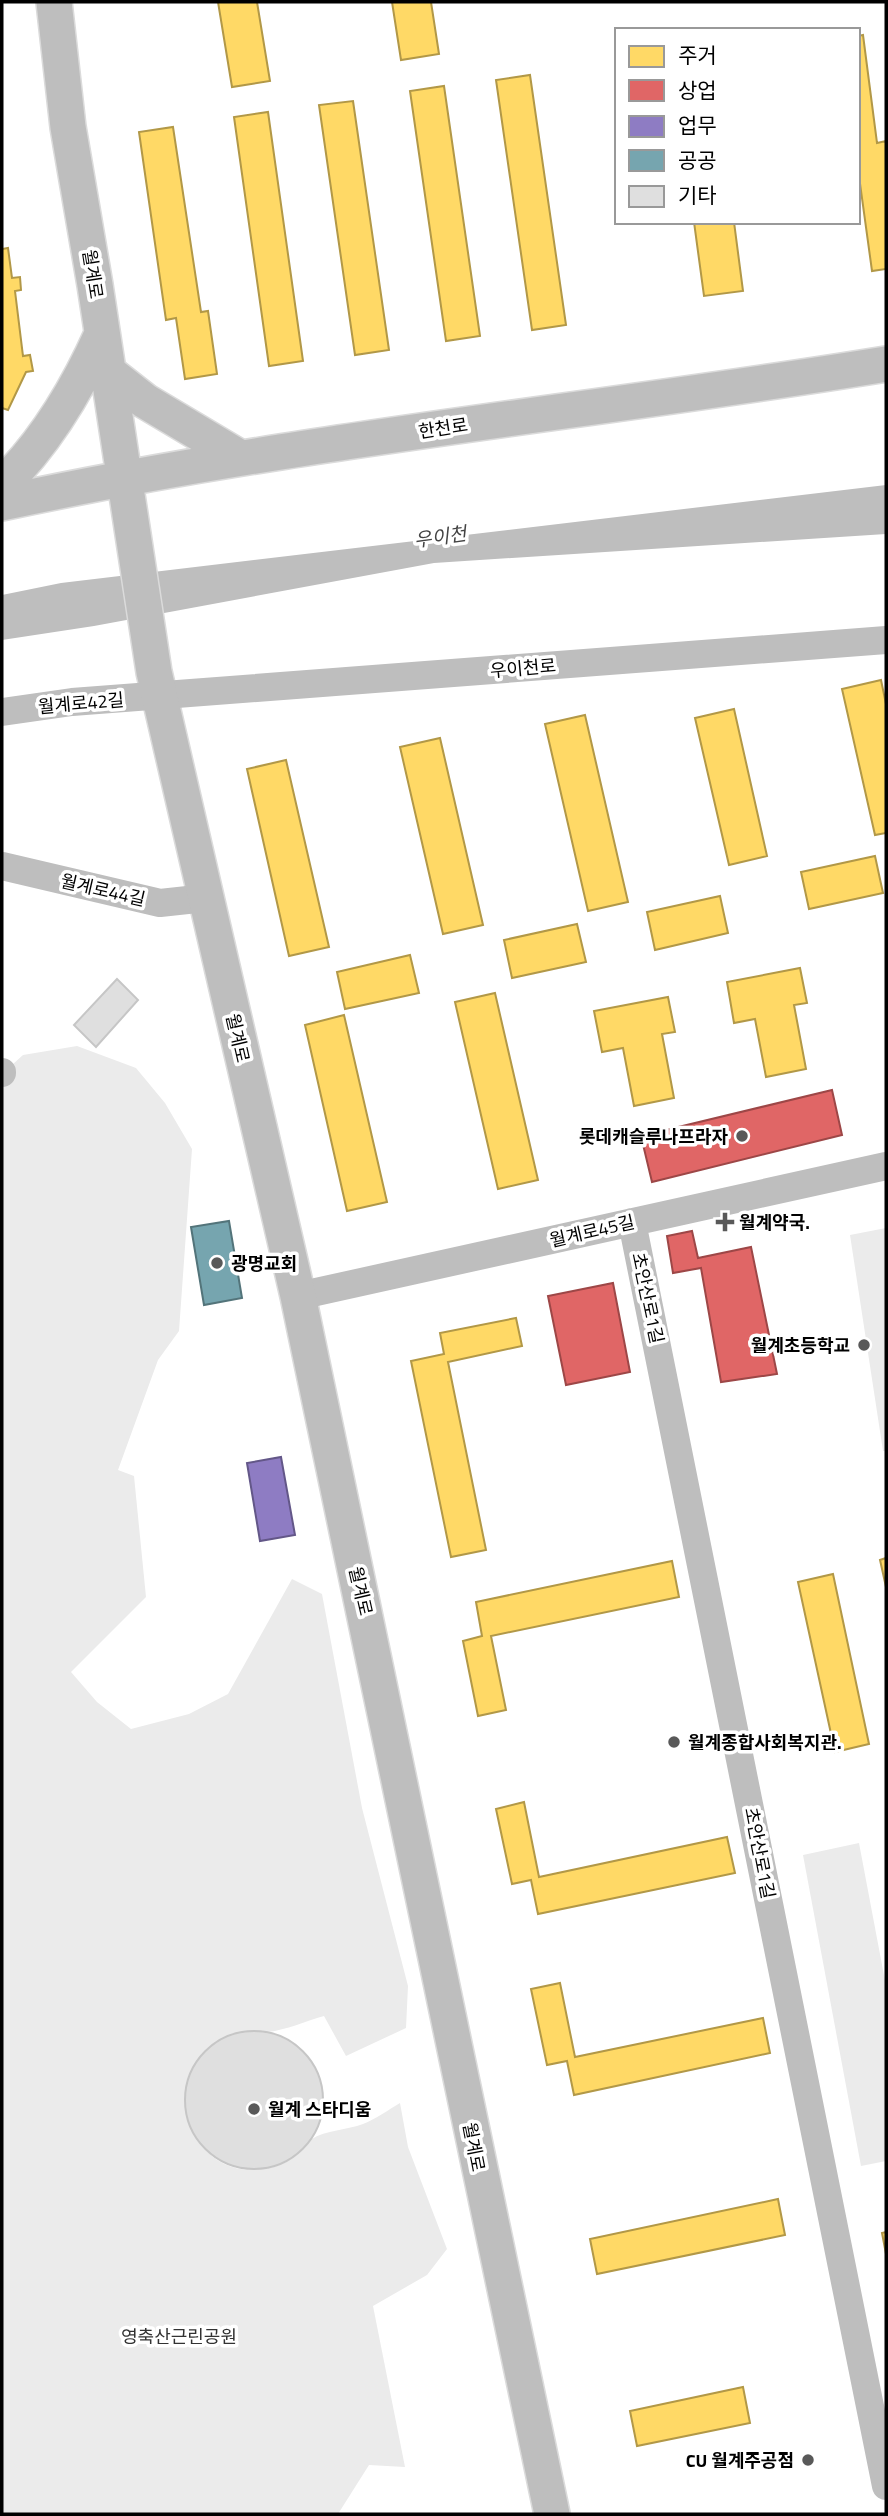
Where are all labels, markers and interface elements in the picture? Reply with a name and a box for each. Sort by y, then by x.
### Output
legend [615,28,860,224]
text: 주거 [678,39,717,71]
text: 상업 [678,74,717,106]
text: 업무 [678,109,717,141]
text: 공공 [678,144,717,176]
text: 기타 [678,179,717,211]
street label: 월계로 [76,247,110,301]
street label: 한천로 [416,411,470,445]
water label: 우이천 [412,518,469,554]
street label: 우이천로 [489,652,557,684]
street label: 월계로42길 [37,686,125,720]
street label: 월계로44길 [58,867,148,913]
street label: 월계로 [219,1011,257,1065]
place label: 롯데캐슬루나프라자 [579,1123,728,1150]
marker: 롯데캐슬루나프라자 [734,1128,750,1144]
street label: 월계로45길 [547,1208,637,1254]
place label: 월계약국. [739,1209,810,1236]
marker: 월계약국. [717,1214,733,1230]
place label: 광명교회 [231,1250,297,1277]
street label: 초안산로1길 [625,1250,671,1346]
marker: 광명교회 [209,1255,225,1271]
place label: 월계초등학교 [751,1332,850,1359]
marker: 월계초등학교 [856,1337,872,1353]
street label: 월계로 [342,1564,380,1618]
place label: 월계종합사회복지관. [688,1729,842,1756]
marker: 월계종합사회복지관. [666,1734,682,1750]
street label: 초안산로1길 [738,1805,782,1901]
place label: 월계 스타디움 [268,2096,371,2123]
marker: 월계 스타디움 [246,2101,262,2117]
street label: 월계로 [456,2120,492,2174]
park label: 영축산근린공원 [121,2323,237,2350]
place label: CU 월계주공점 [686,2447,794,2474]
marker: CU 월계주공점 [800,2452,816,2468]

